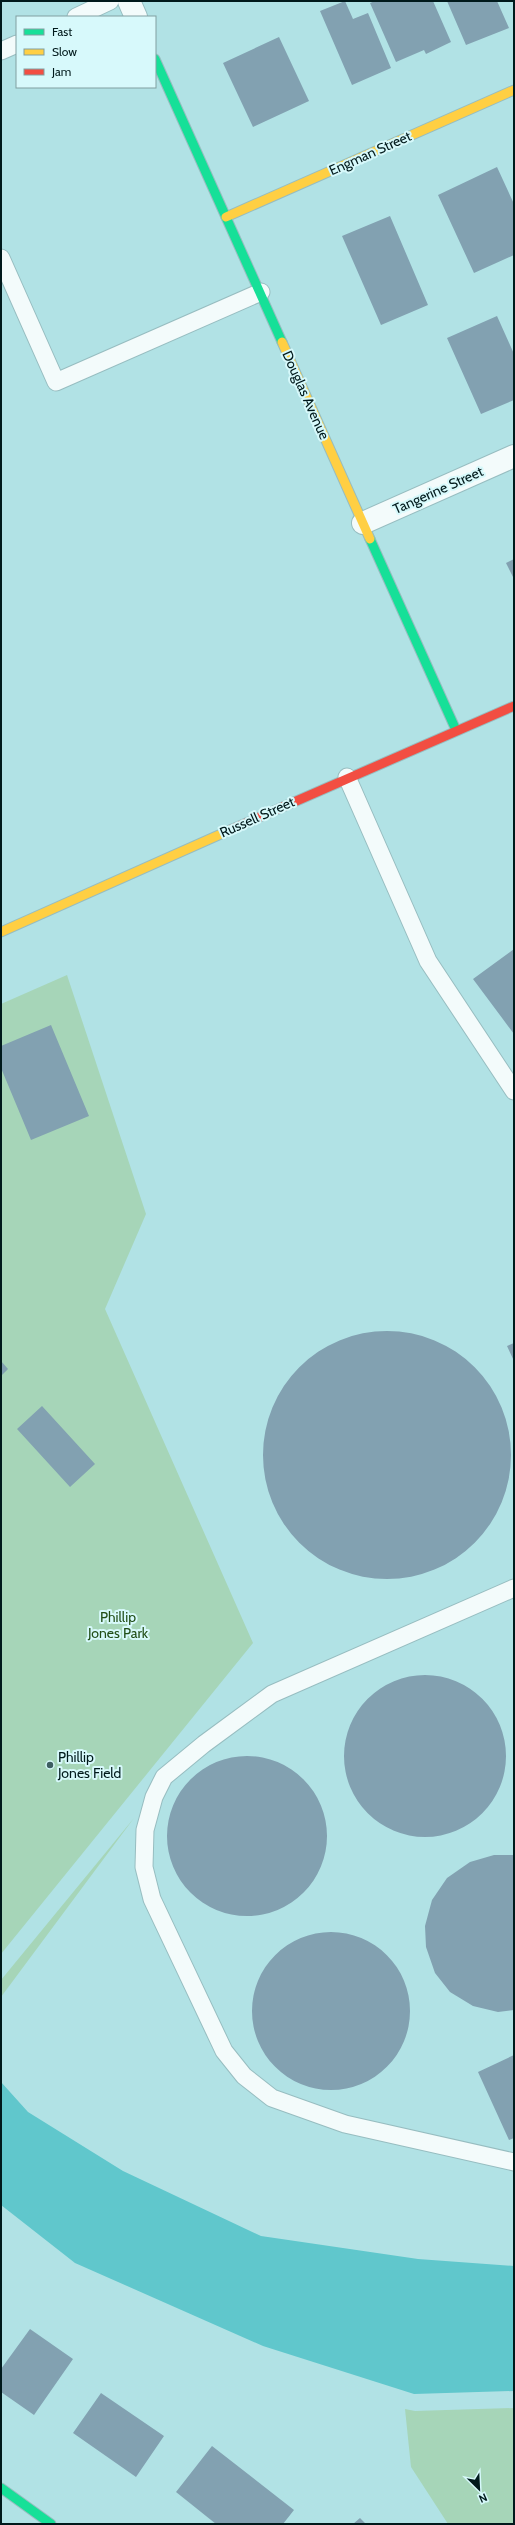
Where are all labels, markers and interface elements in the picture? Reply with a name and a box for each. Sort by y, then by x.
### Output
legend [16,16,156,88]
text: Fast [52,24,72,39]
text: Slow [52,44,77,59]
text: Jam [51,64,71,79]
street label: Engman Street [326,127,414,179]
street label: Douglas Avenue [278,348,334,442]
street label: Tangerine Street [390,462,486,518]
street label: Russell Street [217,792,298,842]
park label: Phillip Jones Park [87,1608,149,1642]
place label: Phillip Jones Field [57,1748,121,1782]
marker: Phillip Jones Field [45,1760,55,1770]
north arrow [459,2469,499,2509]
text: N [477,2490,489,2506]

